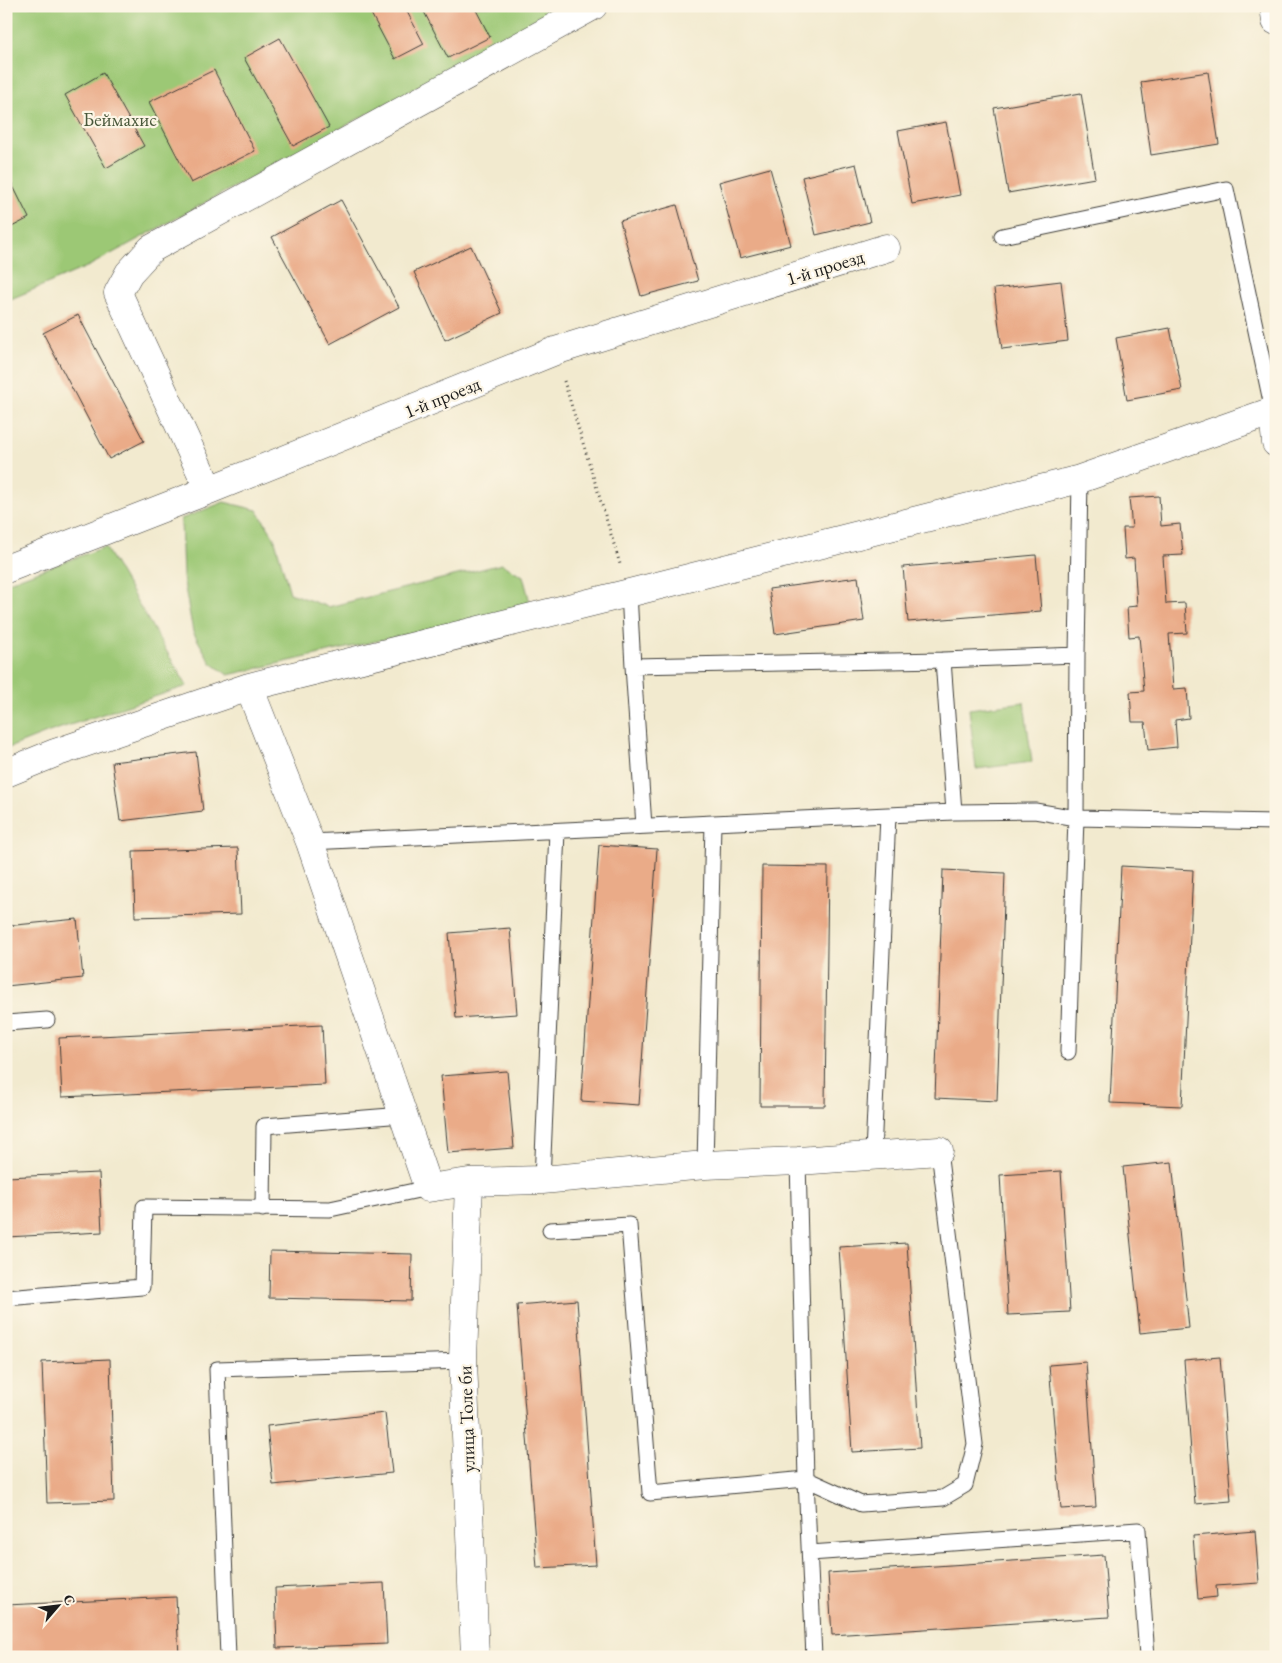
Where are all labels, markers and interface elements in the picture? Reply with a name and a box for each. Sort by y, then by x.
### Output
park label: Беймахис [83,107,157,132]
street label: 1-й проезд [783,244,867,291]
street label: 1-й проезд [400,371,484,424]
street label: улица Толе би [452,1365,481,1473]
north arrow [32,1580,82,1630]
text: С [59,1591,80,1609]

